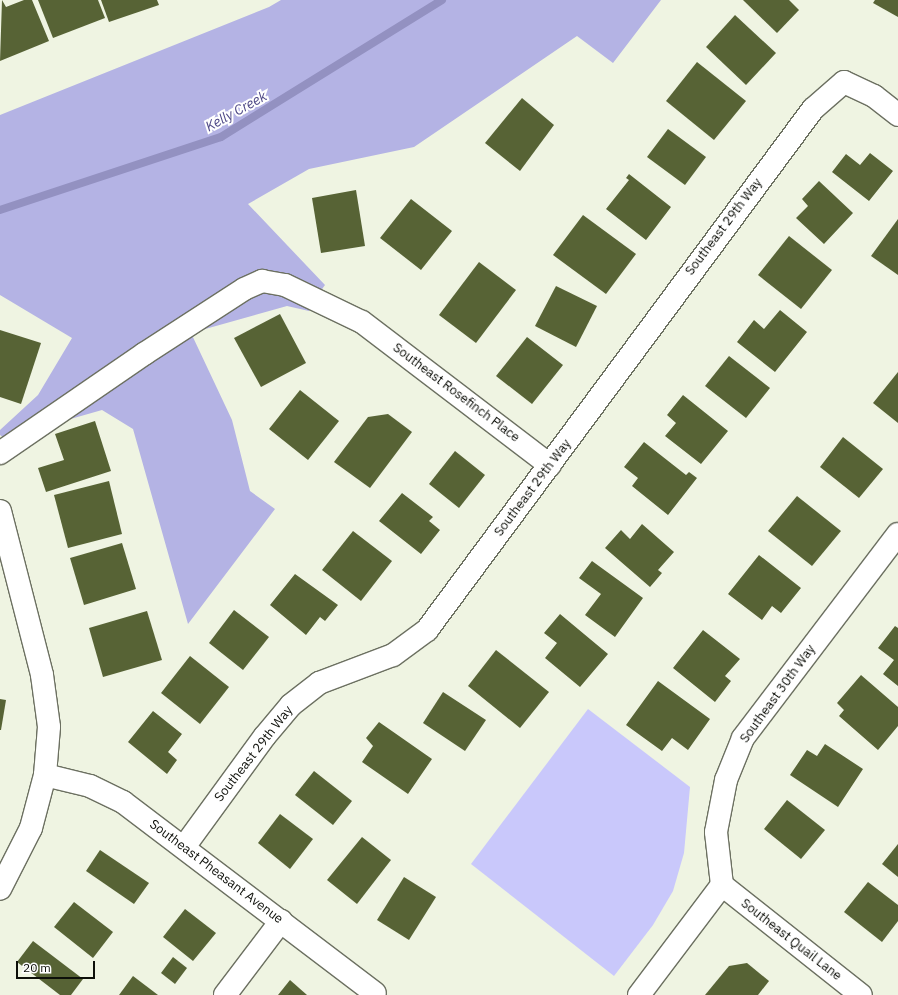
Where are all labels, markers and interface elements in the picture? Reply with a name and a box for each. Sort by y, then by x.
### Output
water label: Kelly Creek [202,87,270,135]
street label: Southeast 29th Way [682,175,766,279]
street label: Southeast Rosefinch Place [390,340,522,446]
street label: Southeast 29th Way [491,436,575,540]
street label: Southeast 30th Way [737,642,819,746]
street label: Southeast 29th Way [212,703,296,805]
street label: Southeast Pheasant Avenue [146,817,286,927]
street label: Southeast Quail Lane [738,896,844,984]
scale bar [18,953,97,979]
text: 20 m [23,960,51,975]

